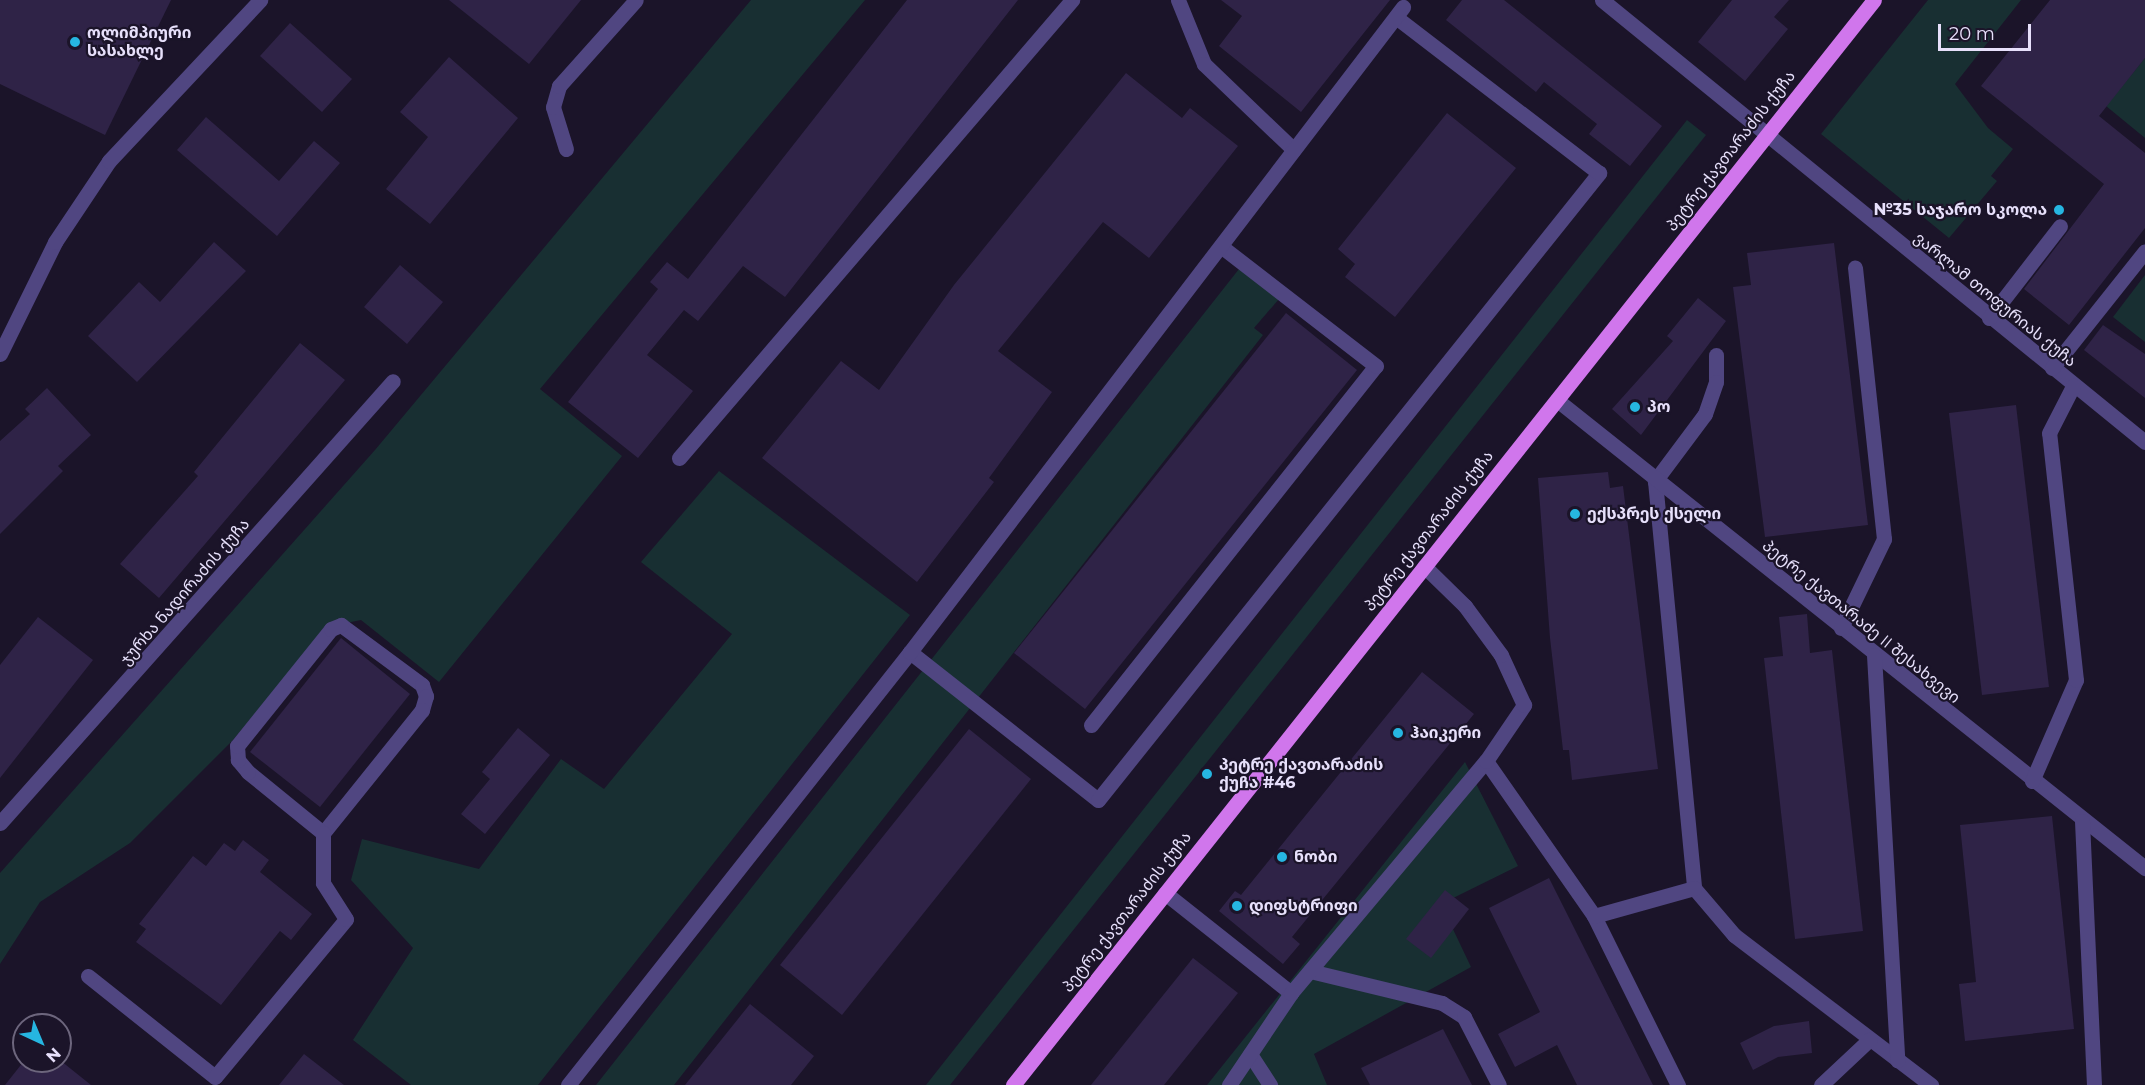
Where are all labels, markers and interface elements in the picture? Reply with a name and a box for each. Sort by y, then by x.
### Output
scale bar [1941,12,2034,50]
place label: ოლიმპიური სასახლე [87,23,191,61]
text: 20 m [1949,23,1995,45]
marker: ოლიმპიური სასახლე [68,35,82,49]
street label: პეტრე ქავთარაძის ქუჩა [1662,67,1800,235]
place label: №35 საჯარო სკოლა [1873,200,2047,220]
marker: №35 საჯარო სკოლა [2052,203,2066,217]
street label: ვარლამ თოფურიას ქუჩა [1910,229,2080,371]
place label: პო [1647,397,1670,417]
marker: პო [1628,400,1642,414]
street label: პეტრე ქავთარაძის ქუჩა [1360,447,1498,615]
place label: ექსპრეს ქსელი [1587,504,1721,524]
marker: ექსპრეს ქსელი [1568,507,1582,521]
street label: ჯურხა ნადირაძის ქუჩა [116,515,254,669]
street label: პეტრე ქავთარაძე II შესახვევი [1758,536,1964,708]
place label: ჰაიკერი [1410,723,1481,743]
marker: ჰაიკერი [1391,726,1405,740]
place label: პეტრე ქავთარაძის ქუჩა #46 [1219,755,1383,793]
marker: პეტრე ქავთარაძის ქუჩა #46 [1200,767,1214,781]
street label: პეტრე ქავთარაძის ქუჩა [1058,828,1196,996]
place label: ნობი [1294,847,1337,867]
marker: ნობი [1275,850,1289,864]
place label: დიფსტრიფი [1249,896,1358,916]
marker: დიფსტრიფი [1230,899,1244,913]
north arrow [12,1013,72,1073]
text: N [42,1044,65,1066]

